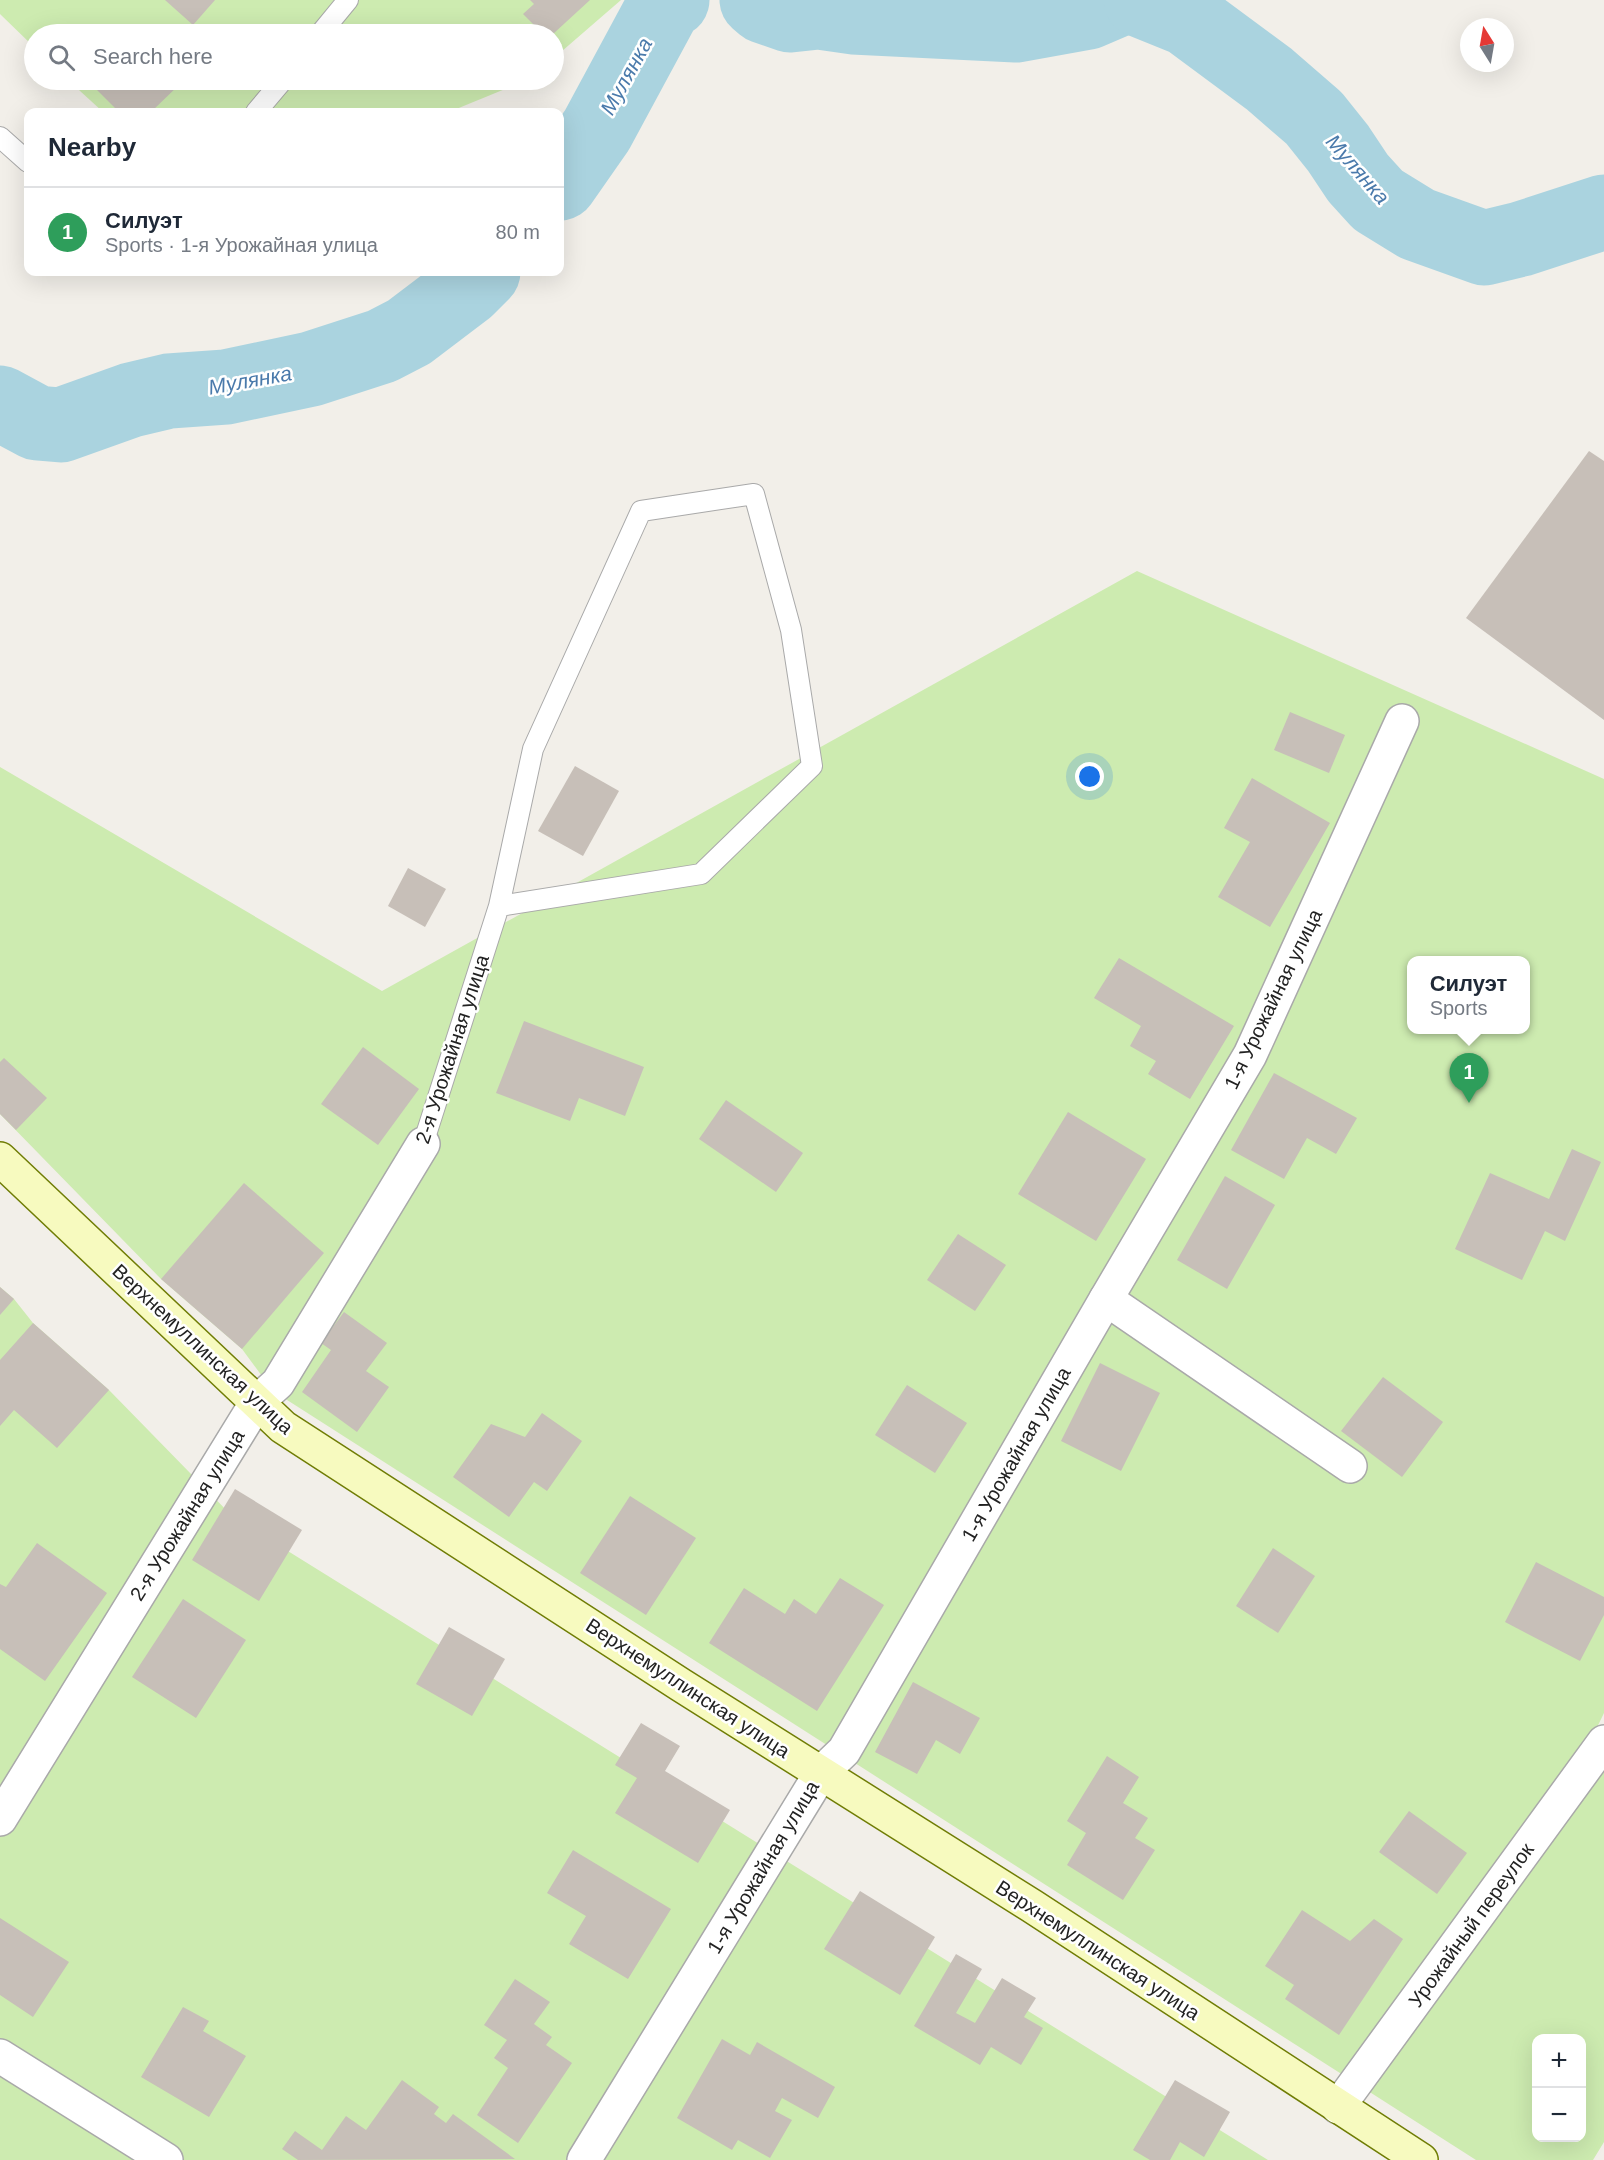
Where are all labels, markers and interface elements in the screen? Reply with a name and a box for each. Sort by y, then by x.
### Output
north arrow [1460,18,1514,72]
search box [24,24,564,90]
water label: Мулянка [596,34,656,118]
icon: search [45,41,78,74]
text: Search here [93,44,213,69]
water label: Мулянка [1322,130,1394,208]
text: Nearby [48,132,136,162]
text: Силуэт [105,208,183,233]
text: 1 [62,221,73,243]
text: 80 m [496,221,540,243]
text: Sports · 1-я Урожайная улица [105,234,378,256]
water label: Мулянка [207,361,293,399]
your location [1075,762,1104,791]
street label: 1-я Урожайная улица [1220,905,1326,1092]
street label: 2-я Урожайная улица [411,951,493,1146]
popup [1407,956,1530,1034]
text: Силуэт [1430,971,1507,996]
text: Sports [1430,997,1487,1019]
pin: 1 [1450,1054,1488,1103]
street label: Верхнемуллинская улица [108,1260,298,1439]
street label: 1-я Урожайная улица [957,1362,1075,1545]
street label: 2-я Урожайная улица [125,1425,249,1604]
street label: Верхнемуллинская улица [582,1614,795,1763]
street label: 1-я Урожайная улица [703,1776,824,1957]
street label: Урожайный переулок [1404,1839,1538,2011]
street label: Верхнемуллинская улица [992,1876,1205,2025]
map controls [1532,2034,1586,2142]
button: + [1532,2034,1586,2088]
button: − [1532,2088,1586,2142]

